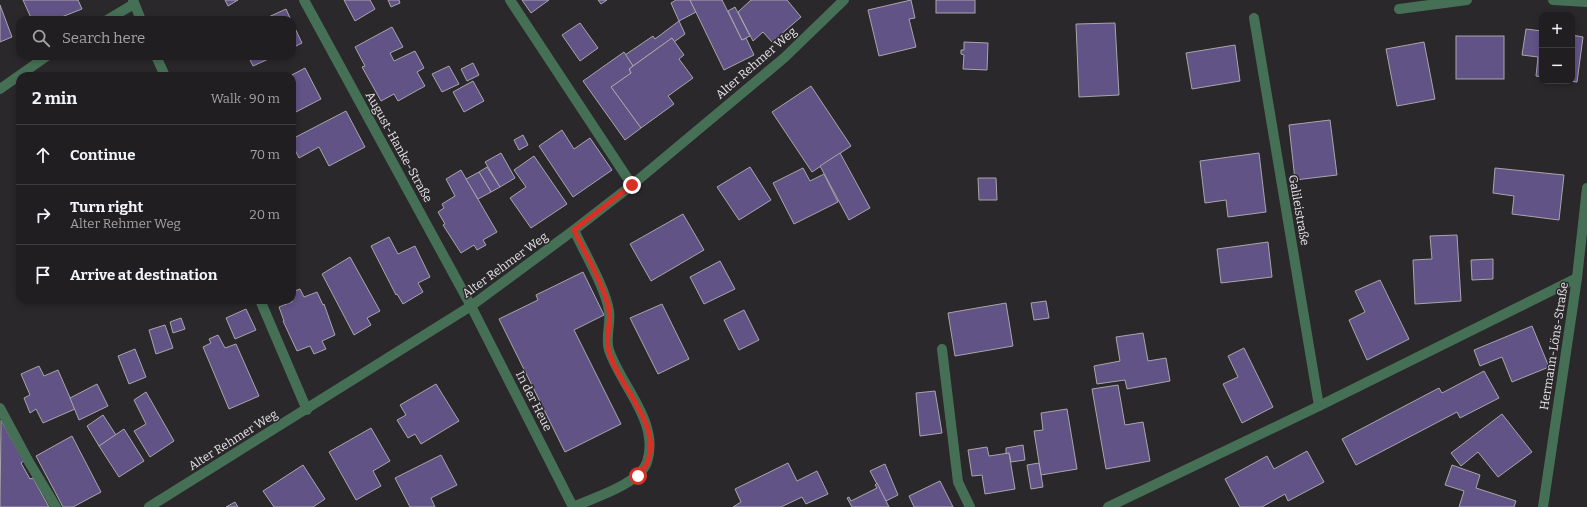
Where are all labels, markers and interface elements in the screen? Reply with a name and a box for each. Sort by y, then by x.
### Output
map controls [1539,12,1575,84]
button: + [1539,12,1575,48]
search box [16,16,296,60]
street label: Alter Rehmer Weg [713,24,799,102]
icon: search [30,27,52,49]
text: Search here [62,29,145,47]
button: − [1539,48,1575,84]
text: 2 min [32,88,77,109]
street label: August-Hanke-Straße [363,89,435,205]
text: Walk · 90 m [211,91,280,106]
icon: ahead [32,144,54,166]
text: Continue [70,146,136,164]
text: 70 m [250,147,280,162]
street label: Galileistraße [1286,173,1312,247]
route end [623,176,641,194]
text: Turn right [70,198,143,216]
icon: right [32,204,54,226]
text: 20 m [250,207,280,222]
text: Alter Rehmer Weg [70,216,181,231]
street label: Alter Rehmer Weg [459,229,551,301]
icon: arrive [32,264,54,286]
text: Arrive at destination [70,266,217,284]
street label: Hermann-Löns-Straße [1537,281,1571,411]
street label: In der Heue [513,369,555,433]
street label: Alter Rehmer Weg [186,407,280,473]
route start [629,467,647,485]

